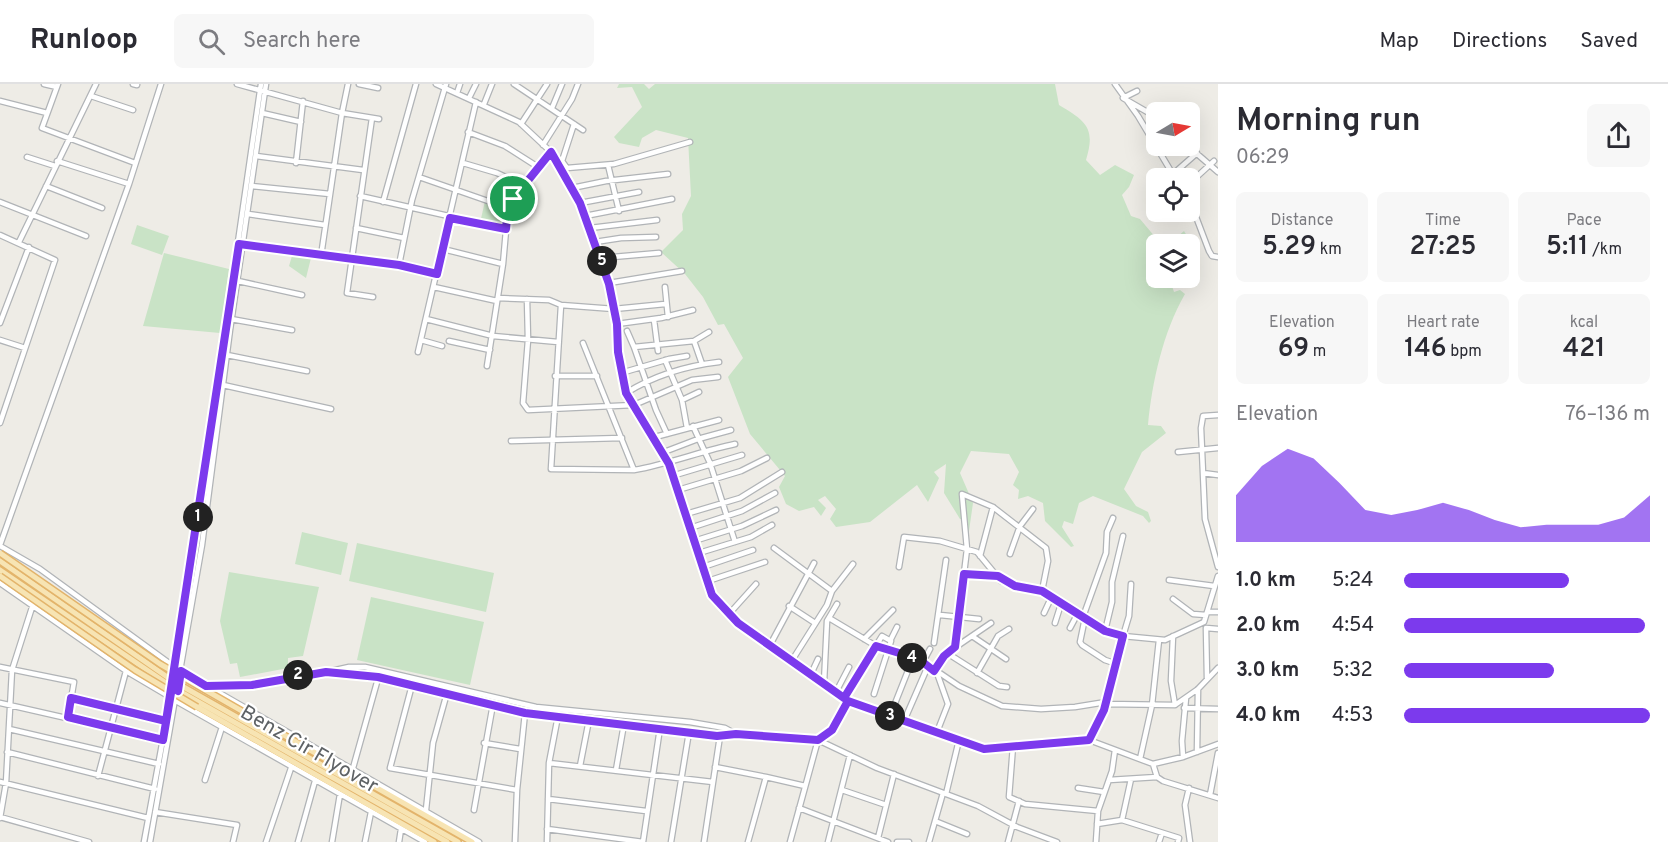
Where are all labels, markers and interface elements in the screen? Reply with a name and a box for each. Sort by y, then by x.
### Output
search box [174,14,594,68]
text: Runloop [30,23,138,59]
icon: search [195,25,228,58]
text: Search here [243,28,361,55]
text: Map [1379,28,1419,55]
text: Directions [1452,28,1547,55]
text: Saved [1580,28,1638,55]
text: Morning run [1236,101,1421,143]
north arrow [1146,102,1200,156]
map controls [1146,102,1200,288]
button: share [1587,104,1650,167]
text: 06:29 [1236,145,1289,171]
button: locate [1146,168,1200,222]
pin [487,173,538,224]
icon: arrive [496,182,529,215]
text: Distance [1271,211,1333,231]
text: Time [1425,211,1461,231]
text: Pace [1566,211,1602,231]
text: 5.29 [1262,231,1316,264]
text: 27:25 [1409,231,1477,264]
text: 5:11 [1546,231,1588,264]
button: layers [1146,234,1200,288]
text: km [1316,240,1342,260]
text: /km [1588,240,1622,260]
pin: 5 [587,246,617,276]
text: 5 [597,251,607,271]
text: Elevation [1269,313,1335,333]
text: Heart rate [1406,313,1480,333]
text: kcal [1570,313,1598,333]
text: 69 [1278,333,1309,366]
text: 146 [1404,333,1447,366]
text: 421 [1563,333,1605,366]
text: m [1309,342,1326,362]
text: bpm [1447,342,1482,362]
text: Elevation [1236,402,1318,428]
text: 76–136 m [1565,402,1650,428]
pin: 1 [183,502,213,532]
text: 1 [195,507,201,527]
text: 1.0 km [1236,568,1296,594]
text: 5:24 [1332,568,1373,594]
text: 2.0 km [1236,613,1300,639]
text: 4:54 [1332,613,1374,639]
pin: 4 [897,643,927,673]
text: 4 [907,648,917,668]
text: 3.0 km [1236,658,1299,684]
text: 5:32 [1332,658,1373,684]
pin: 2 [283,660,313,690]
text: 2 [293,665,303,685]
street label: Benz Cir Flyover [235,700,383,800]
pin: 3 [875,701,905,731]
text: 4.0 km [1236,703,1301,729]
text: 4:53 [1332,703,1373,729]
text: 3 [885,706,895,726]

